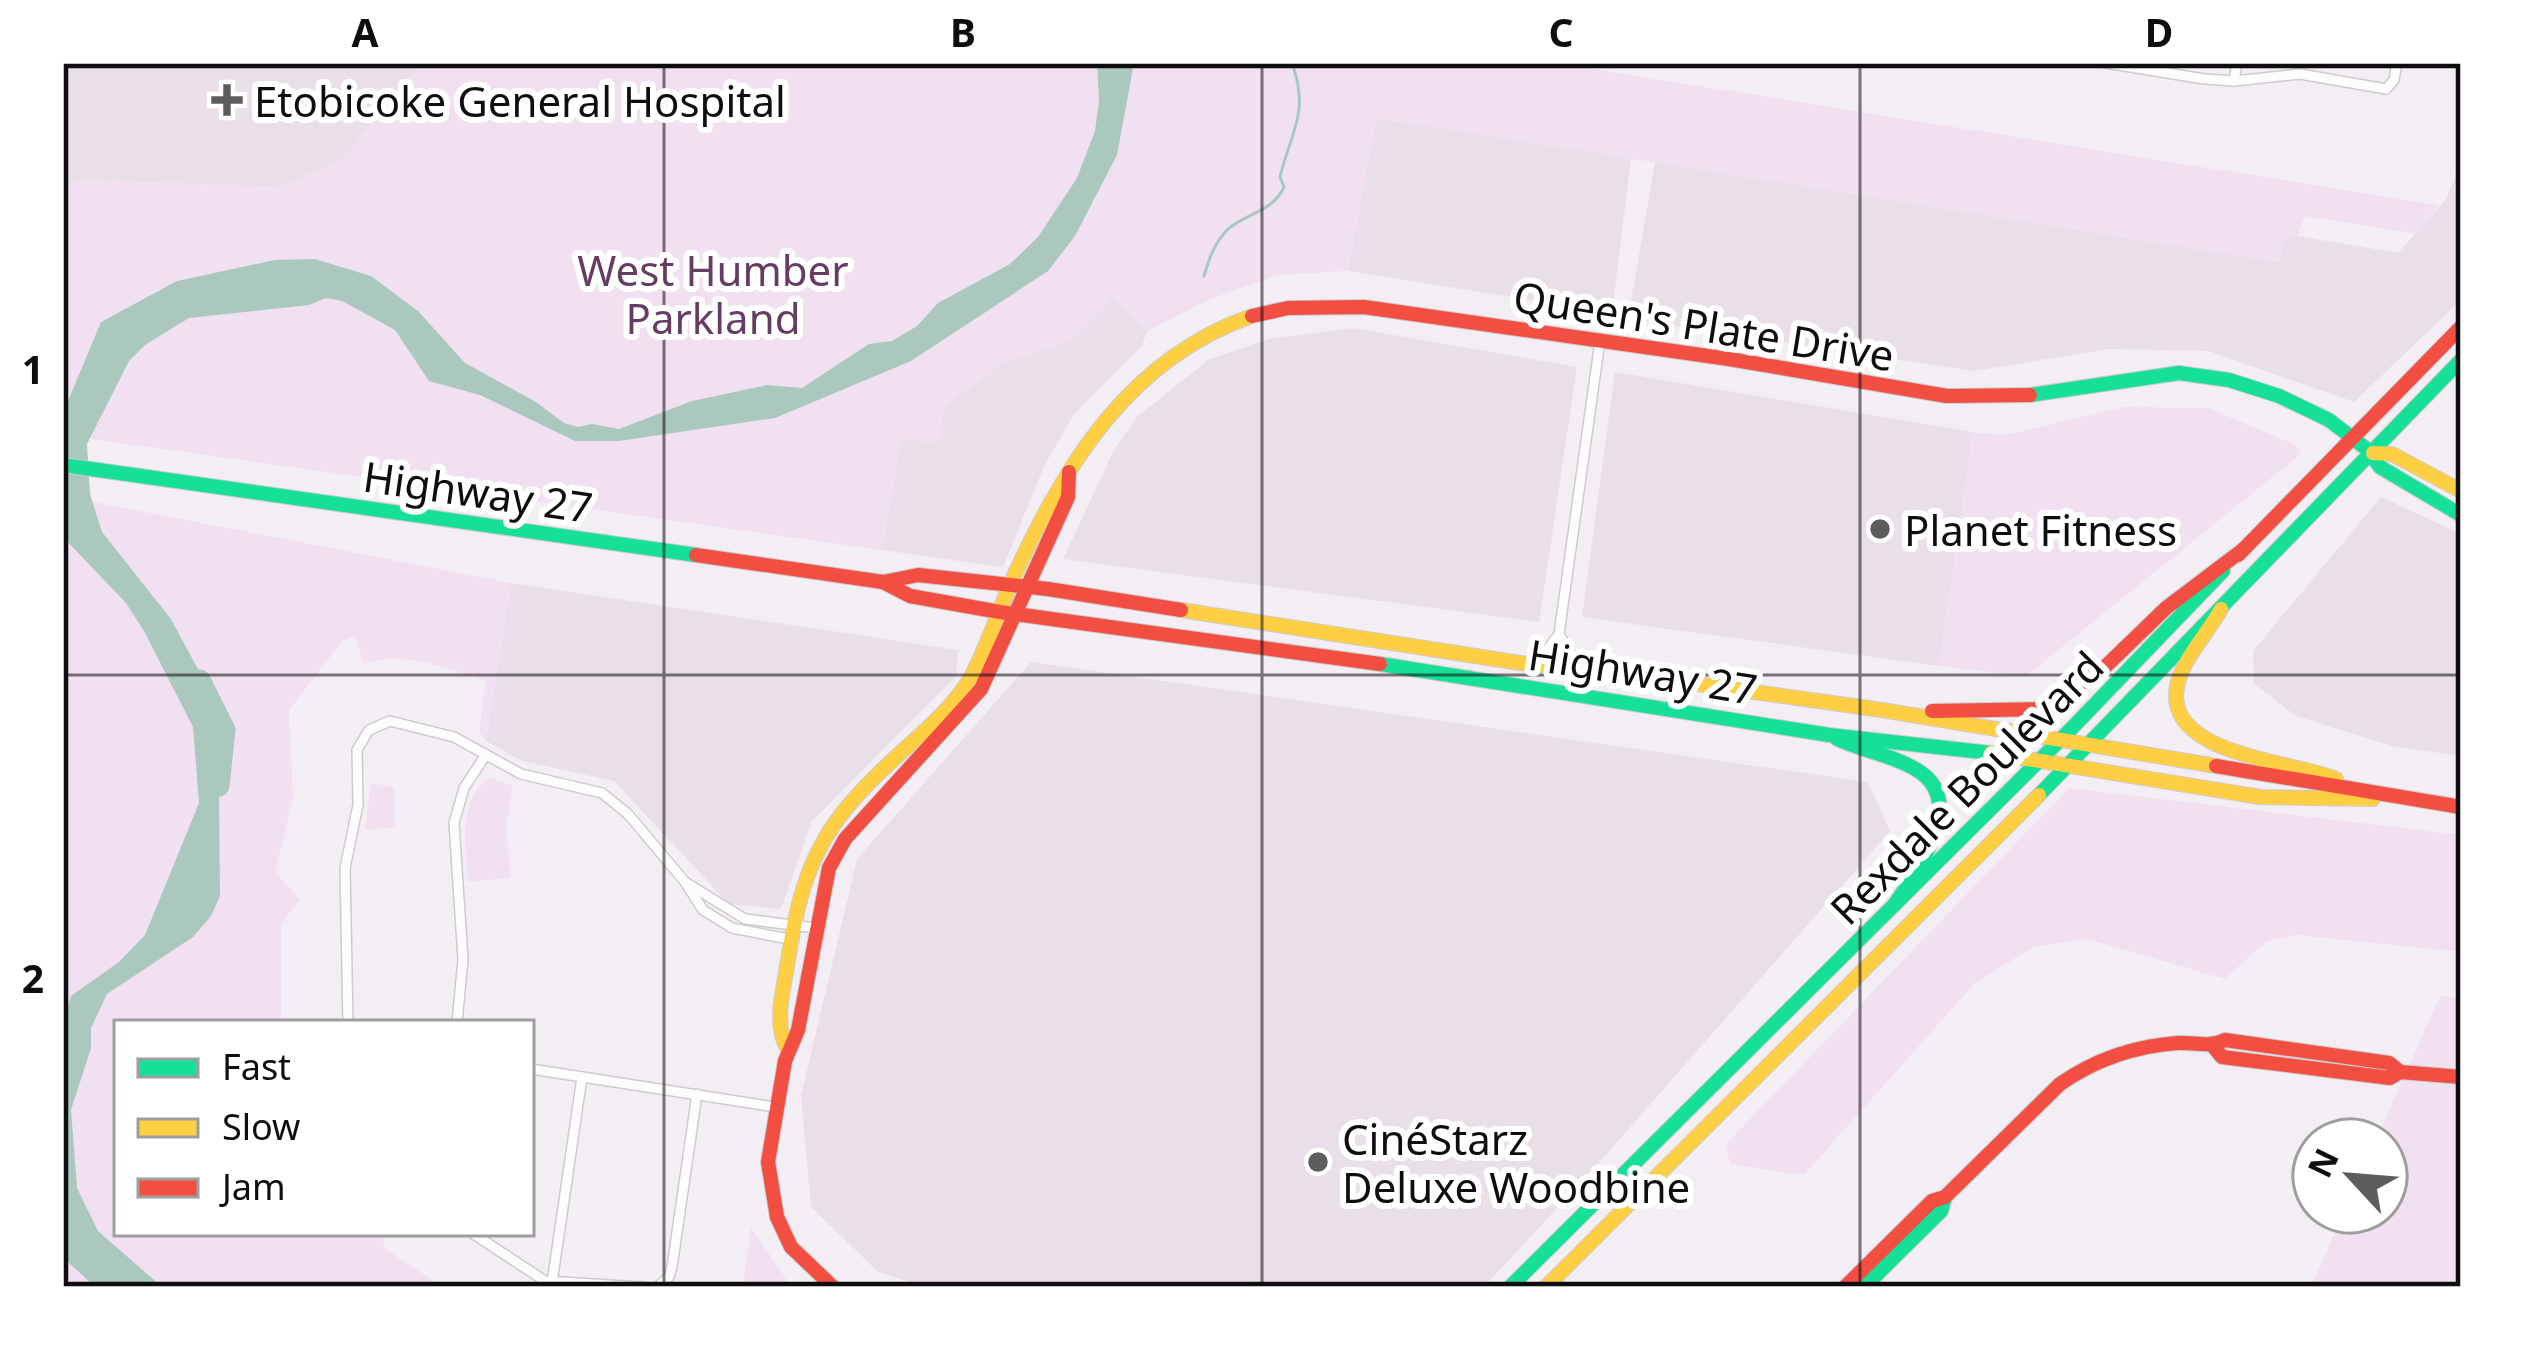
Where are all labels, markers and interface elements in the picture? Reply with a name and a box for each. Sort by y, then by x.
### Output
text: A [352,5,379,58]
text: B [950,5,976,58]
text: C [1548,5,1574,58]
text: D [2145,5,2173,58]
place label: Etobicoke General Hospital [254,72,786,129]
marker: Etobicoke General Hospital [211,84,243,116]
park label: West Humber Parkland [577,241,849,346]
street label: Queen's Plate Drive [1510,267,1898,383]
text: 1 [22,342,44,395]
street label: Highway 27 [360,447,596,535]
place label: Planet Fitness [1904,501,2177,558]
marker: Planet Fitness [1867,516,1893,542]
street label: Highway 27 [1525,625,1761,717]
street label: Rexdale Boulevard [1817,638,2115,936]
text: 2 [22,951,44,1004]
legend [114,1020,534,1236]
text: Fast [222,1042,291,1091]
text: Slow [222,1102,300,1151]
place label: CinéStarz Deluxe Woodbine [1342,1110,1690,1215]
north arrow [2290,1116,2410,1236]
text: N [2296,1141,2349,1185]
marker: CinéStarz Deluxe Woodbine [1305,1149,1331,1175]
text: Jam [219,1162,286,1211]

